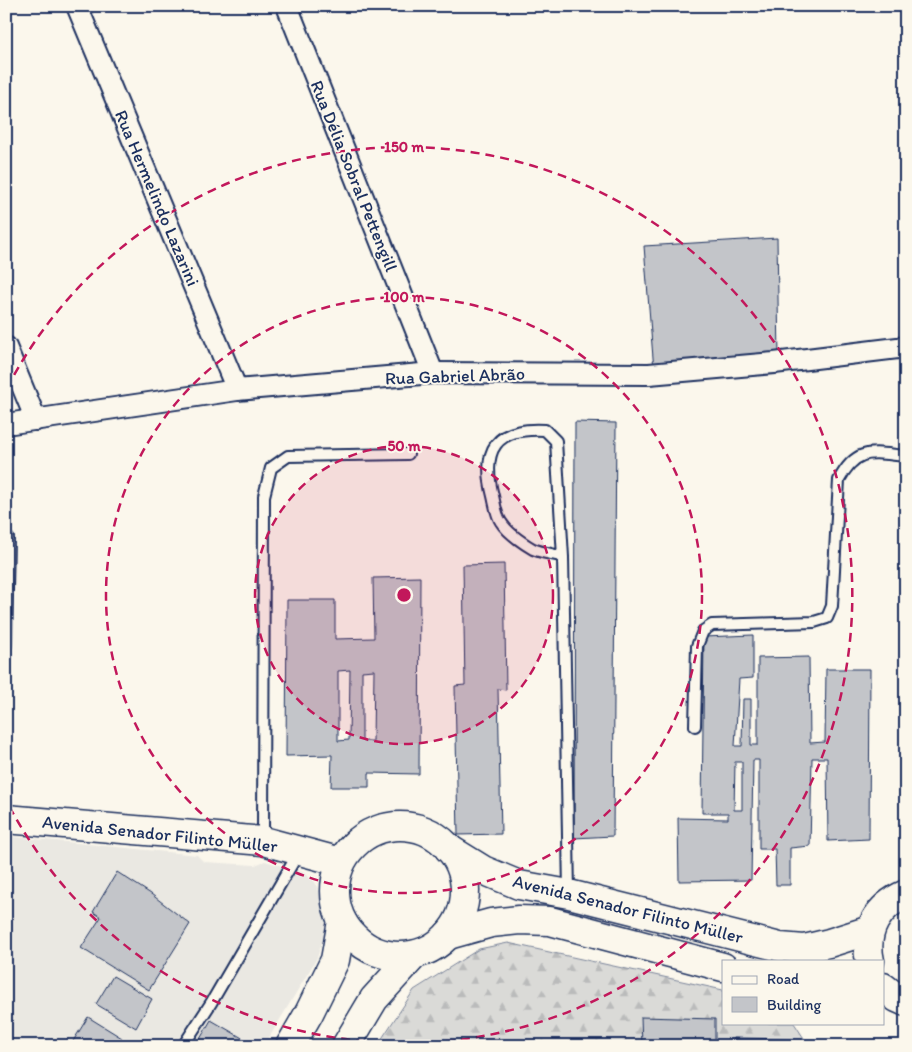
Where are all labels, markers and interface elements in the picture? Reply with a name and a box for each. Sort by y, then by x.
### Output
street label: Rua Délia Sobral Pettengill [306,77,402,275]
street label: Rua Hermelindo Lazarini [110,107,204,289]
text: 150 m [384,138,424,156]
text: 100 m [383,288,425,306]
street label: Rua Gabriel Abrão [385,363,525,389]
text: 50 m [387,437,421,455]
centre of rings [395,586,413,604]
street label: Avenida Senador Filinto Müller [41,811,280,857]
street label: Avenida Senador Filinto Müller [511,870,746,948]
legend [722,960,884,1024]
text: Road [767,970,800,988]
text: Building [767,996,821,1014]

